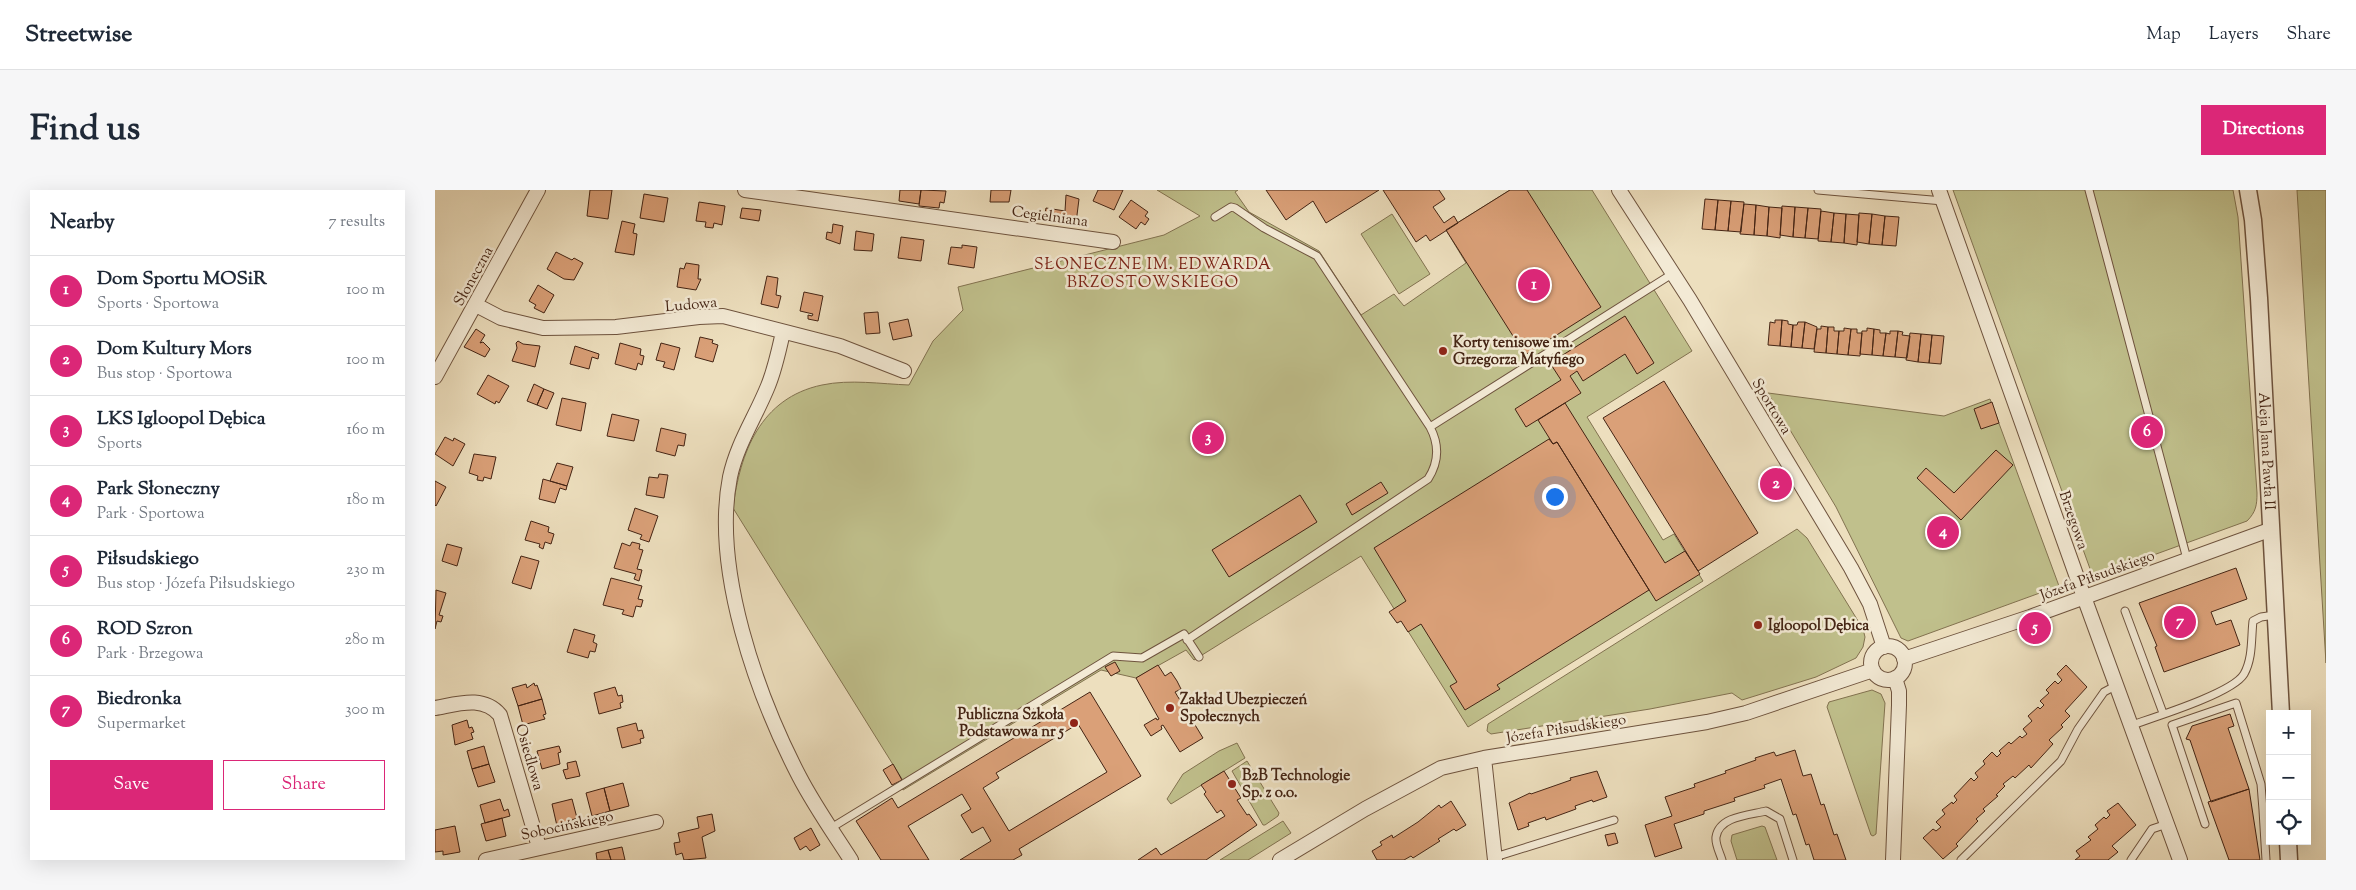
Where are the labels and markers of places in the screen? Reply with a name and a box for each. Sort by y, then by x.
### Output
pin: 1 [1518,266,1550,304]
place label: Korty tenisowe im. Grzegorza Matyfiego [1453,333,1584,371]
marker: Korty tenisowe im. Grzegorza Matyfiego [1437,345,1449,357]
pin: 6 [2131,413,2163,451]
pin: 3 [1192,419,1224,457]
pin: 2 [1760,465,1792,503]
pin: 4 [1927,513,1959,551]
pin: 7 [2164,603,2196,641]
pin: 5 [2019,609,2051,647]
place label: Igloopol Dębica [1768,616,1869,637]
marker: Igloopol Dębica [1752,619,1764,631]
place label: Zakład Ubezpieczeń Społecznych [1180,690,1307,728]
marker: Zakład Ubezpieczeń Społecznych [1164,702,1176,714]
place label: Publiczna Szkoła Podstawowa nr 5 [958,705,1065,743]
marker: Publiczna Szkoła Podstawowa nr 5 [1068,717,1080,729]
place label: B2B Technologie Sp. z o.o. [1242,766,1350,804]
marker: B2B Technologie Sp. z o.o. [1226,778,1238,790]

